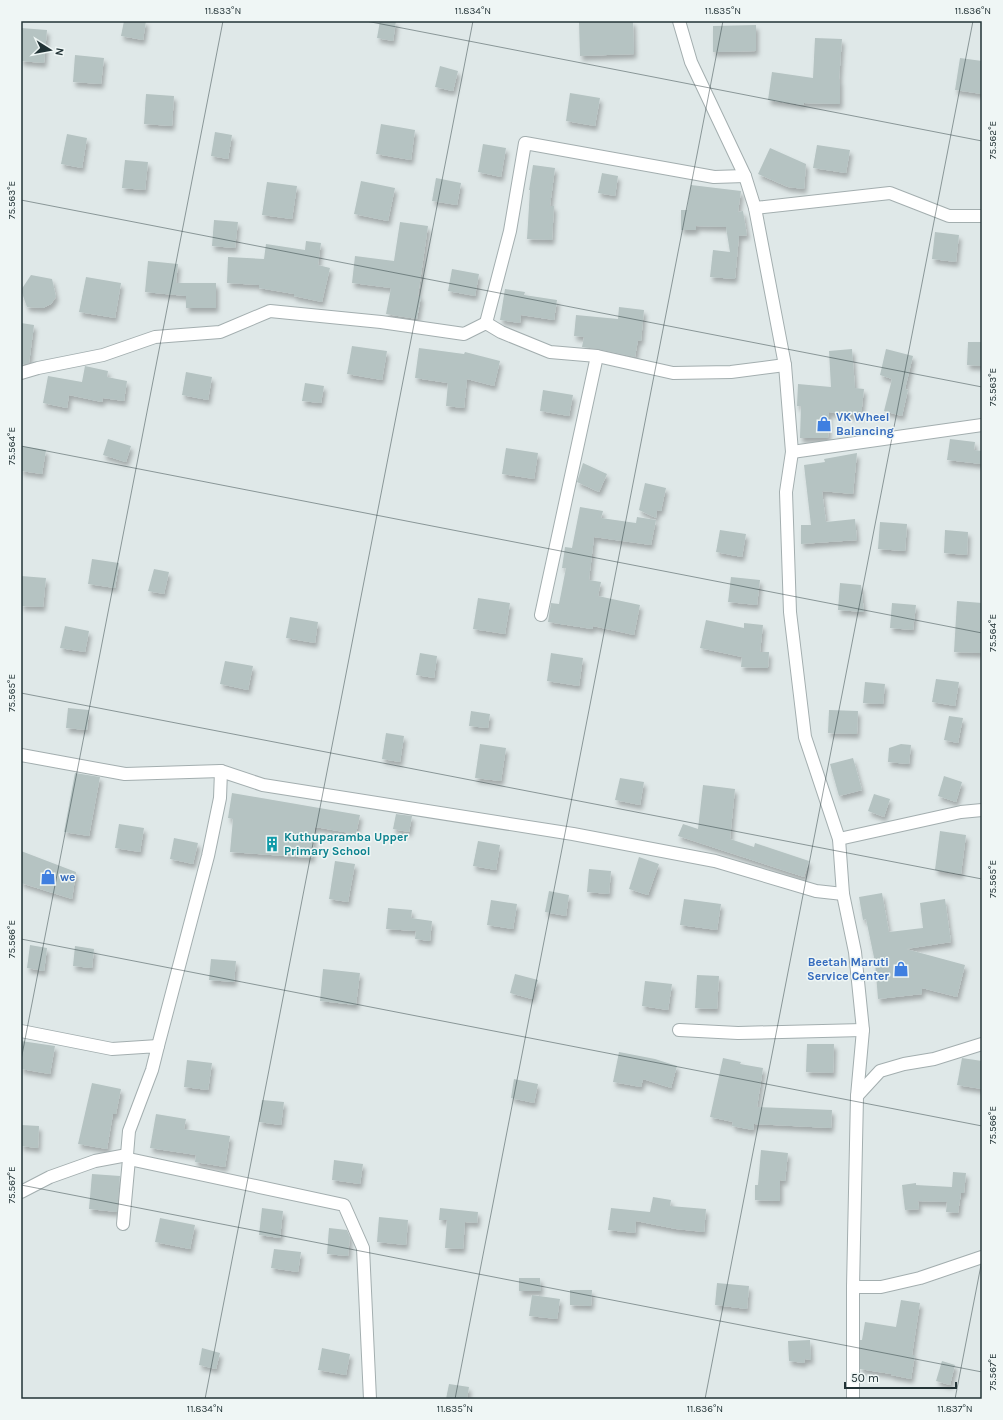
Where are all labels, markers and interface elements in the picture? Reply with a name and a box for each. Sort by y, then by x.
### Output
text: 11.833°N [205,5,241,17]
text: 11.834°N [455,5,491,17]
text: 11.835°N [705,5,741,17]
text: 11.836°N [955,5,991,17]
north arrow [30,30,70,70]
text: N [52,47,66,57]
text: 75.562°E [987,121,999,159]
text: 75.563°E [6,181,18,219]
text: 75.563°E [987,368,999,406]
place label: VK Wheel Balancing [836,410,894,438]
shop icon: VK Wheel Balancing [815,415,833,433]
text: 75.564°E [6,427,18,465]
text: 75.564°E [987,614,999,652]
text: 75.565°E [6,674,18,712]
place label: Kuthuparamba Upper Primary School [284,830,408,858]
building icon: Kuthuparamba Upper Primary School [263,835,281,853]
text: 75.565°E [987,860,999,898]
shop icon: we [39,868,57,886]
place label: we [60,870,75,884]
text: 75.566°E [6,920,18,958]
place label: Beetah Maruti Service Center [807,955,889,983]
shop icon: Beetah Maruti Service Center [892,960,910,978]
text: 75.566°E [987,1106,999,1144]
text: 75.567°E [6,1166,18,1204]
text: 75.567°E [987,1353,999,1391]
scale bar [845,1364,956,1390]
text: 50 m [851,1371,879,1385]
text: 11.834°N [187,1403,223,1415]
text: 11.835°N [437,1403,473,1415]
text: 11.836°N [687,1403,723,1415]
text: 11.837°N [937,1403,973,1415]

